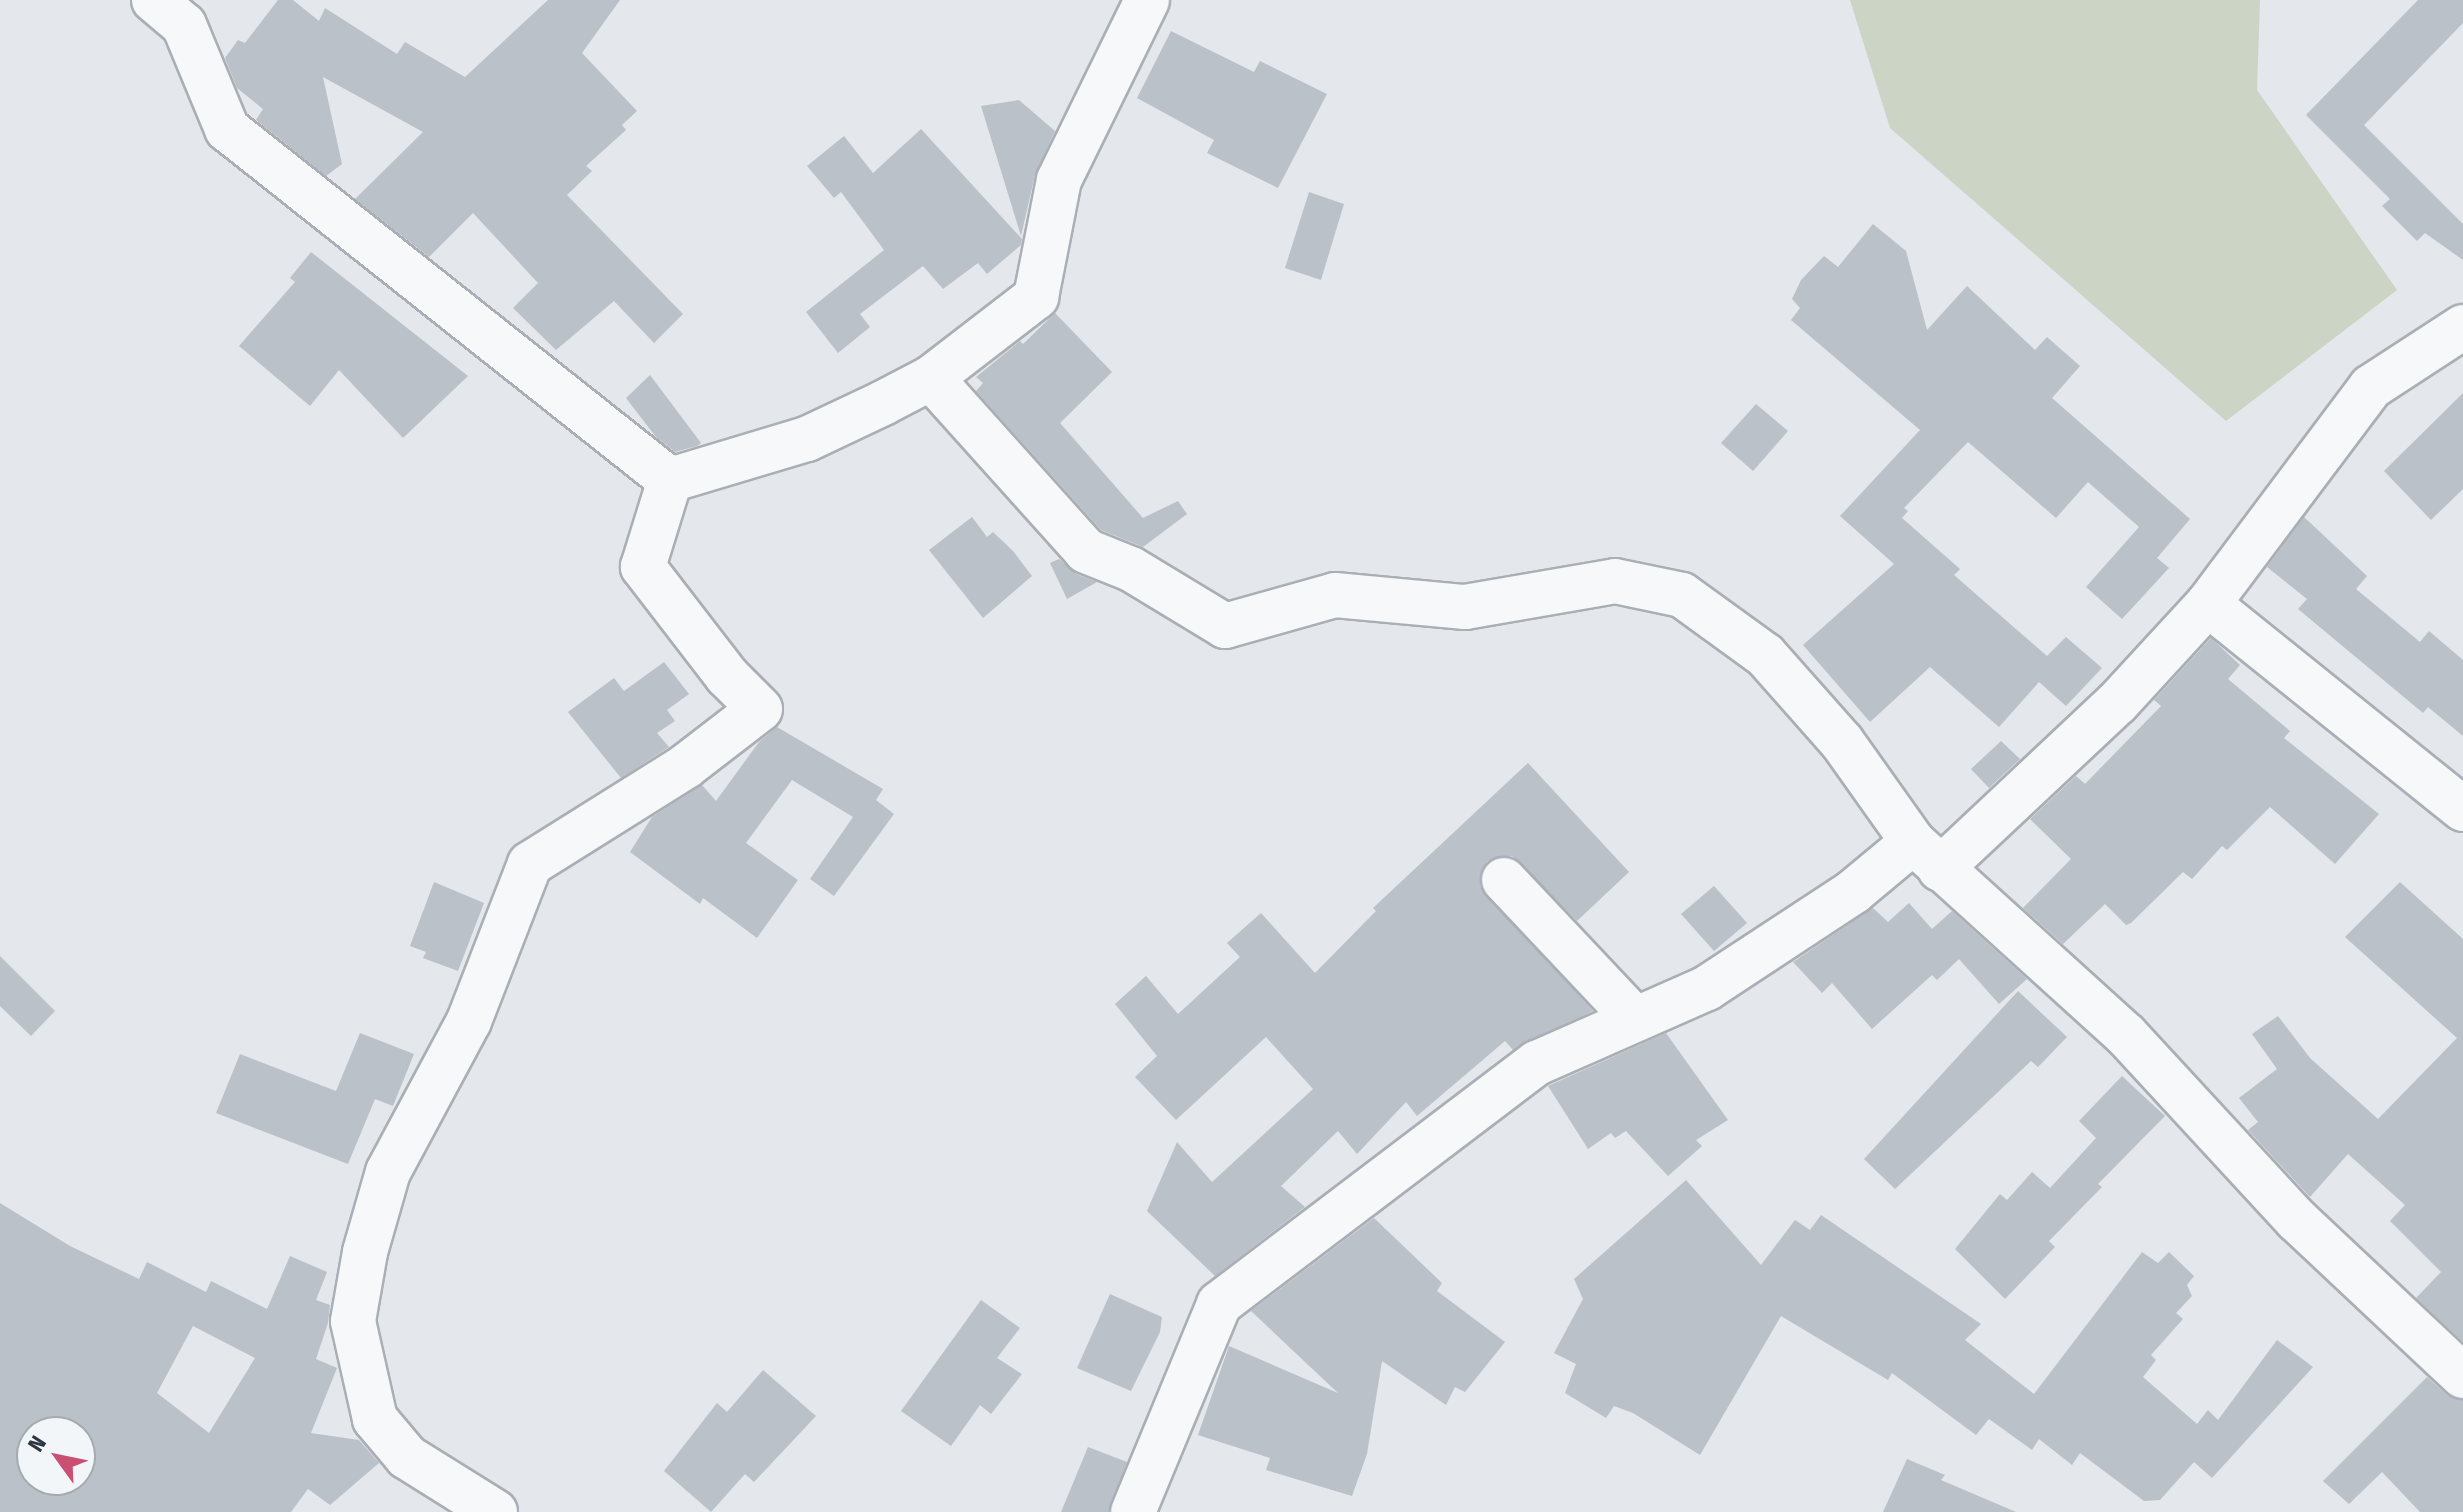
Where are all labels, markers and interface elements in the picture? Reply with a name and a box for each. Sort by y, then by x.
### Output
north arrow [16,1416,96,1496]
text: N [22,1431,52,1457]

